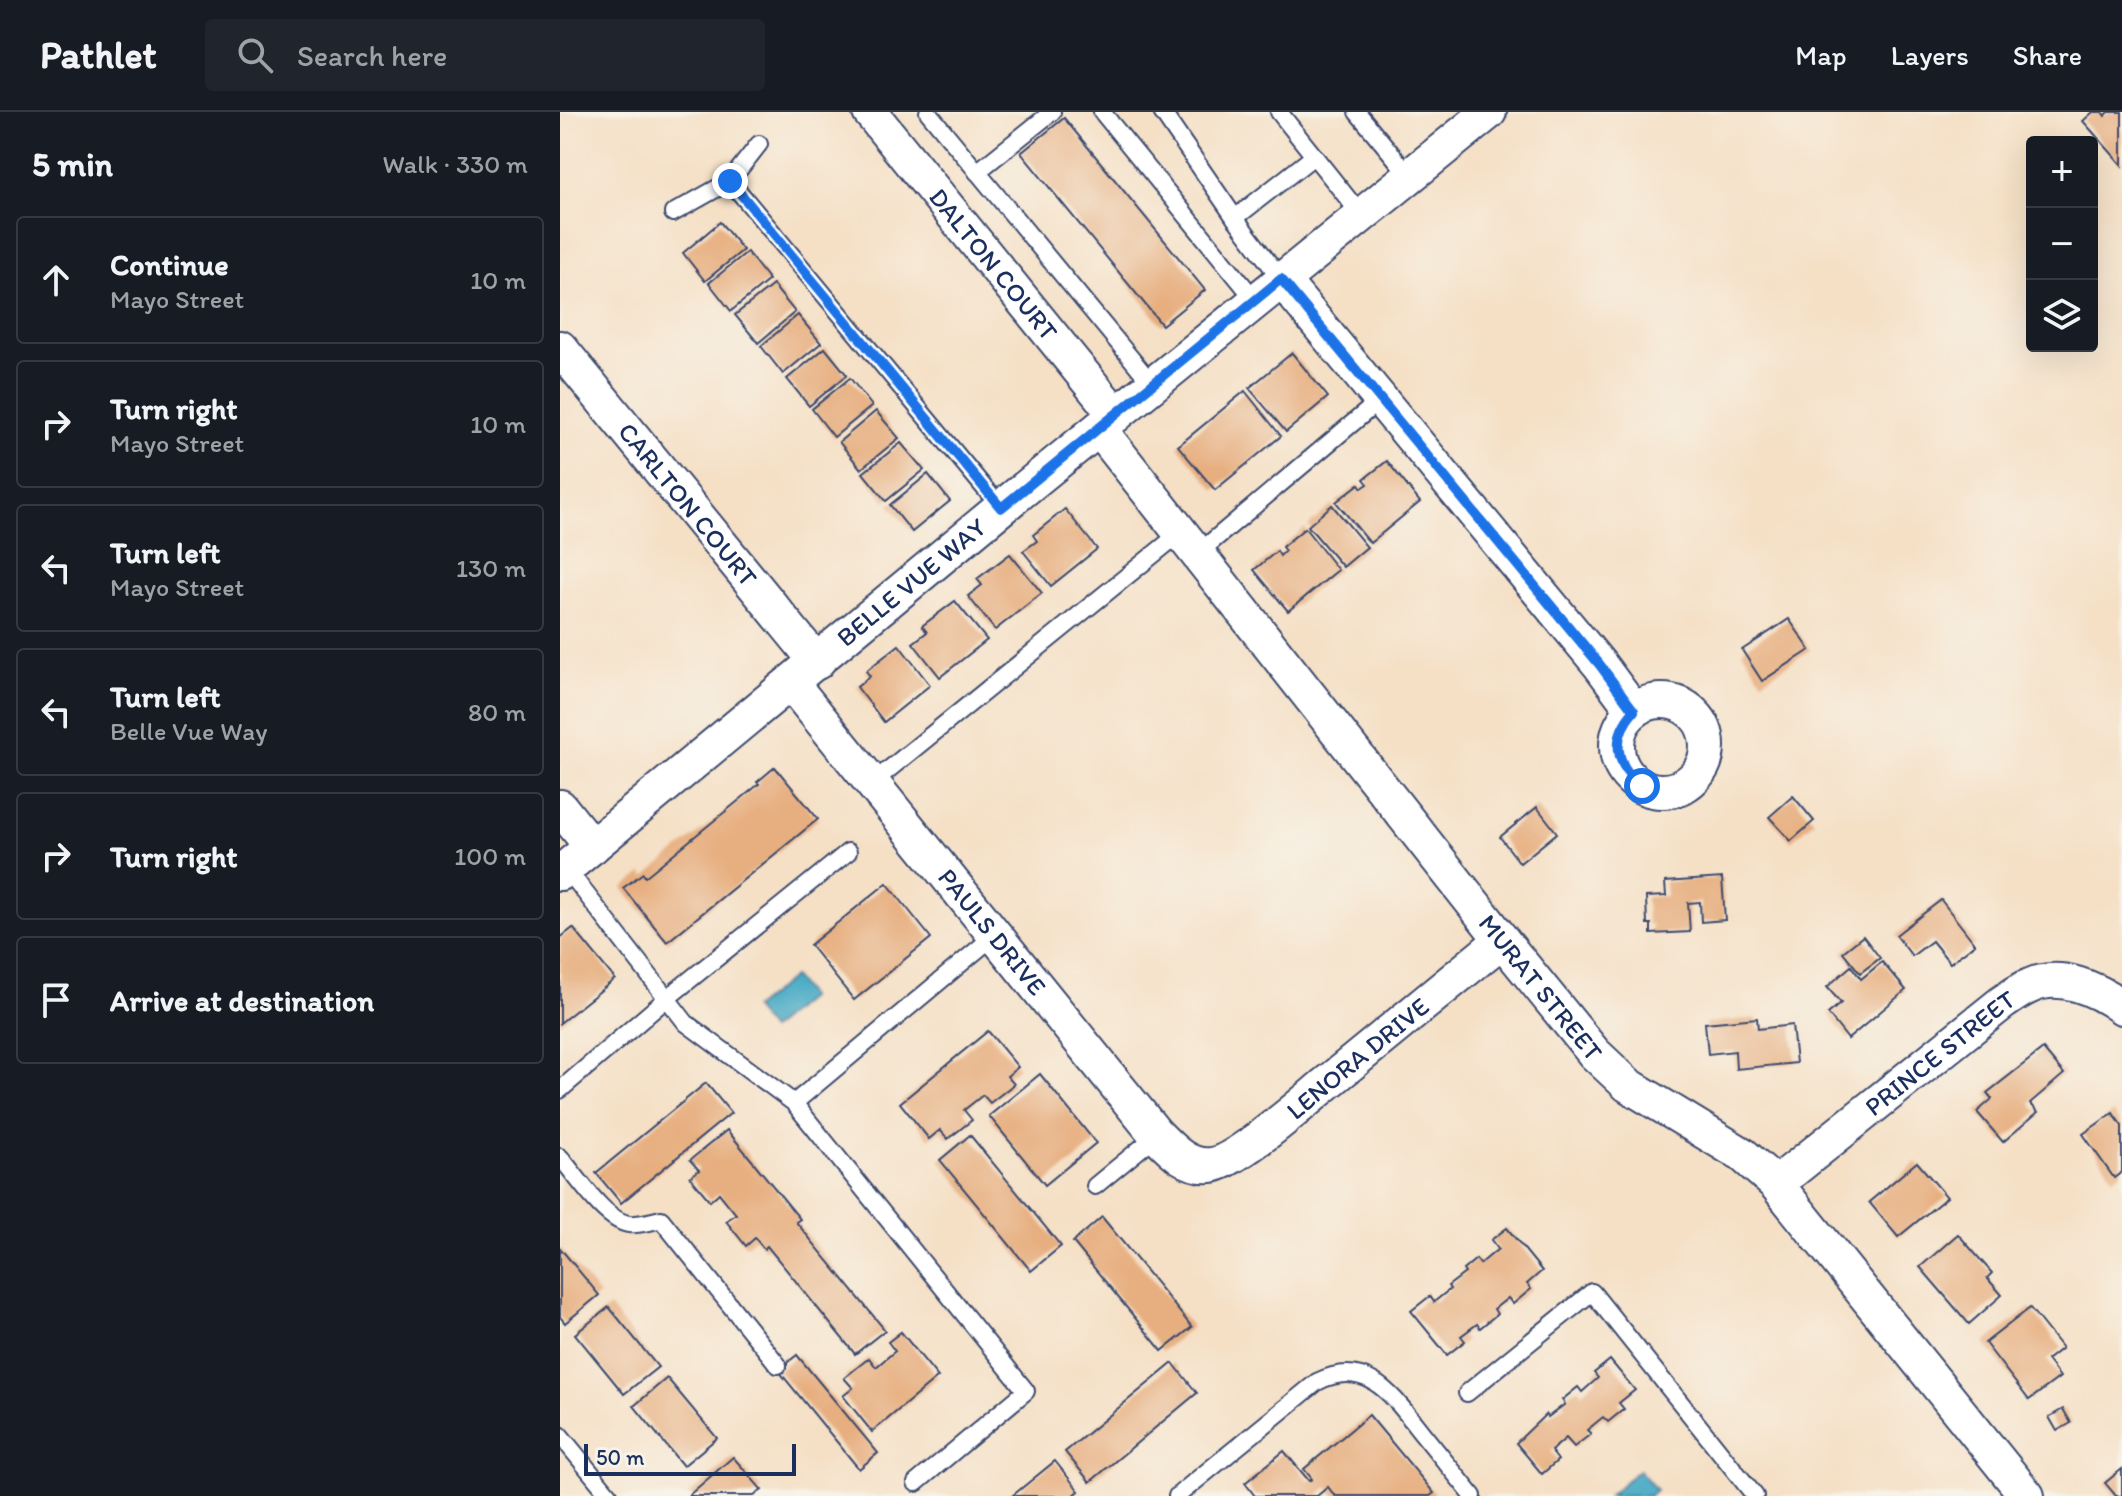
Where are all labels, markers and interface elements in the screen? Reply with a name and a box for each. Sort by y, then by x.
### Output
search box [205,19,765,91]
text: Pathlet [40,32,157,78]
icon: search [233,33,277,77]
text: Search here [297,37,447,74]
text: Map [1795,38,1847,72]
text: Layers [1891,38,1969,72]
text: Share [2013,38,2082,72]
map controls [2026,136,2098,352]
button: + [2026,136,2098,208]
text: 5 min [32,144,113,185]
text: Walk · 330 m [383,148,528,180]
route end [712,163,748,199]
street label: DALTON COURT [922,182,1065,347]
button: − [2026,208,2098,280]
text: Continue [110,246,229,283]
icon: ahead [34,258,78,302]
text: 10 m [470,264,526,296]
button: layers [2026,280,2098,352]
text: Mayo Street [110,283,244,315]
text: Turn right [110,390,238,427]
icon: right [34,402,78,446]
text: 10 m [470,408,526,440]
street label: CARLTON COURT [611,416,765,593]
text: Mayo Street [110,427,244,459]
street label: BELLE VUE WAY [830,511,993,653]
text: Turn left [110,534,221,571]
icon: left [34,546,78,590]
text: 130 m [456,552,526,584]
text: Mayo Street [110,571,244,603]
text: Turn left [110,678,221,715]
icon: left [34,690,78,734]
text: 80 m [468,696,526,728]
text: Belle Vue Way [110,715,267,747]
route start [1624,768,1660,804]
icon: right [34,834,78,878]
text: Turn right [110,838,238,875]
text: 100 m [454,840,526,872]
street label: PAULS DRIVE [931,862,1053,1002]
street label: MURAT STREET [1472,908,1610,1067]
icon: arrive [34,978,78,1022]
text: Arrive at destination [110,982,374,1019]
street label: PRINCE STREET [1858,983,2022,1123]
street label: LENORA DRIVE [1280,990,1435,1126]
scale bar [584,1440,796,1476]
text: 50 m [596,1444,645,1471]

